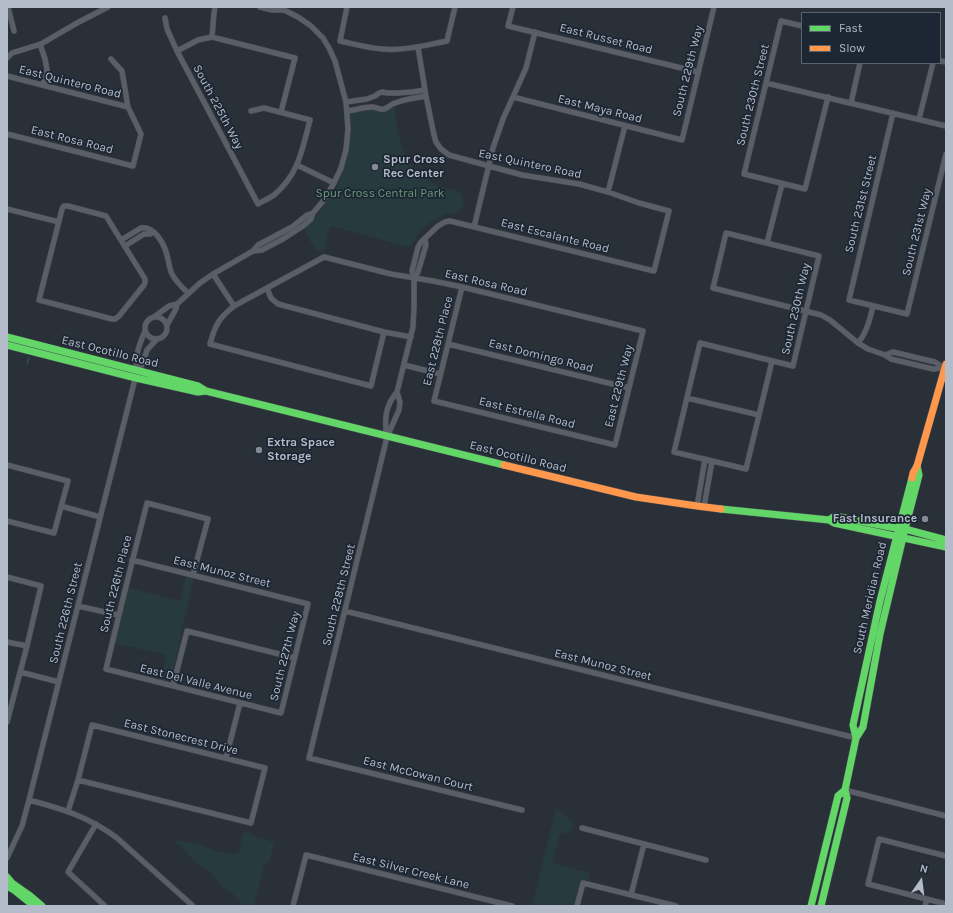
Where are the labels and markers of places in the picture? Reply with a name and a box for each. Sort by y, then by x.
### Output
place label: Spur Cross Rec Center [383,153,445,181]
marker: Spur Cross Rec Center [370,162,380,172]
place label: Extra Space Storage [267,436,335,464]
marker: Extra Space Storage [254,445,264,455]
place label: Fast Insurance [833,512,917,526]
marker: Fast Insurance [920,514,930,524]

